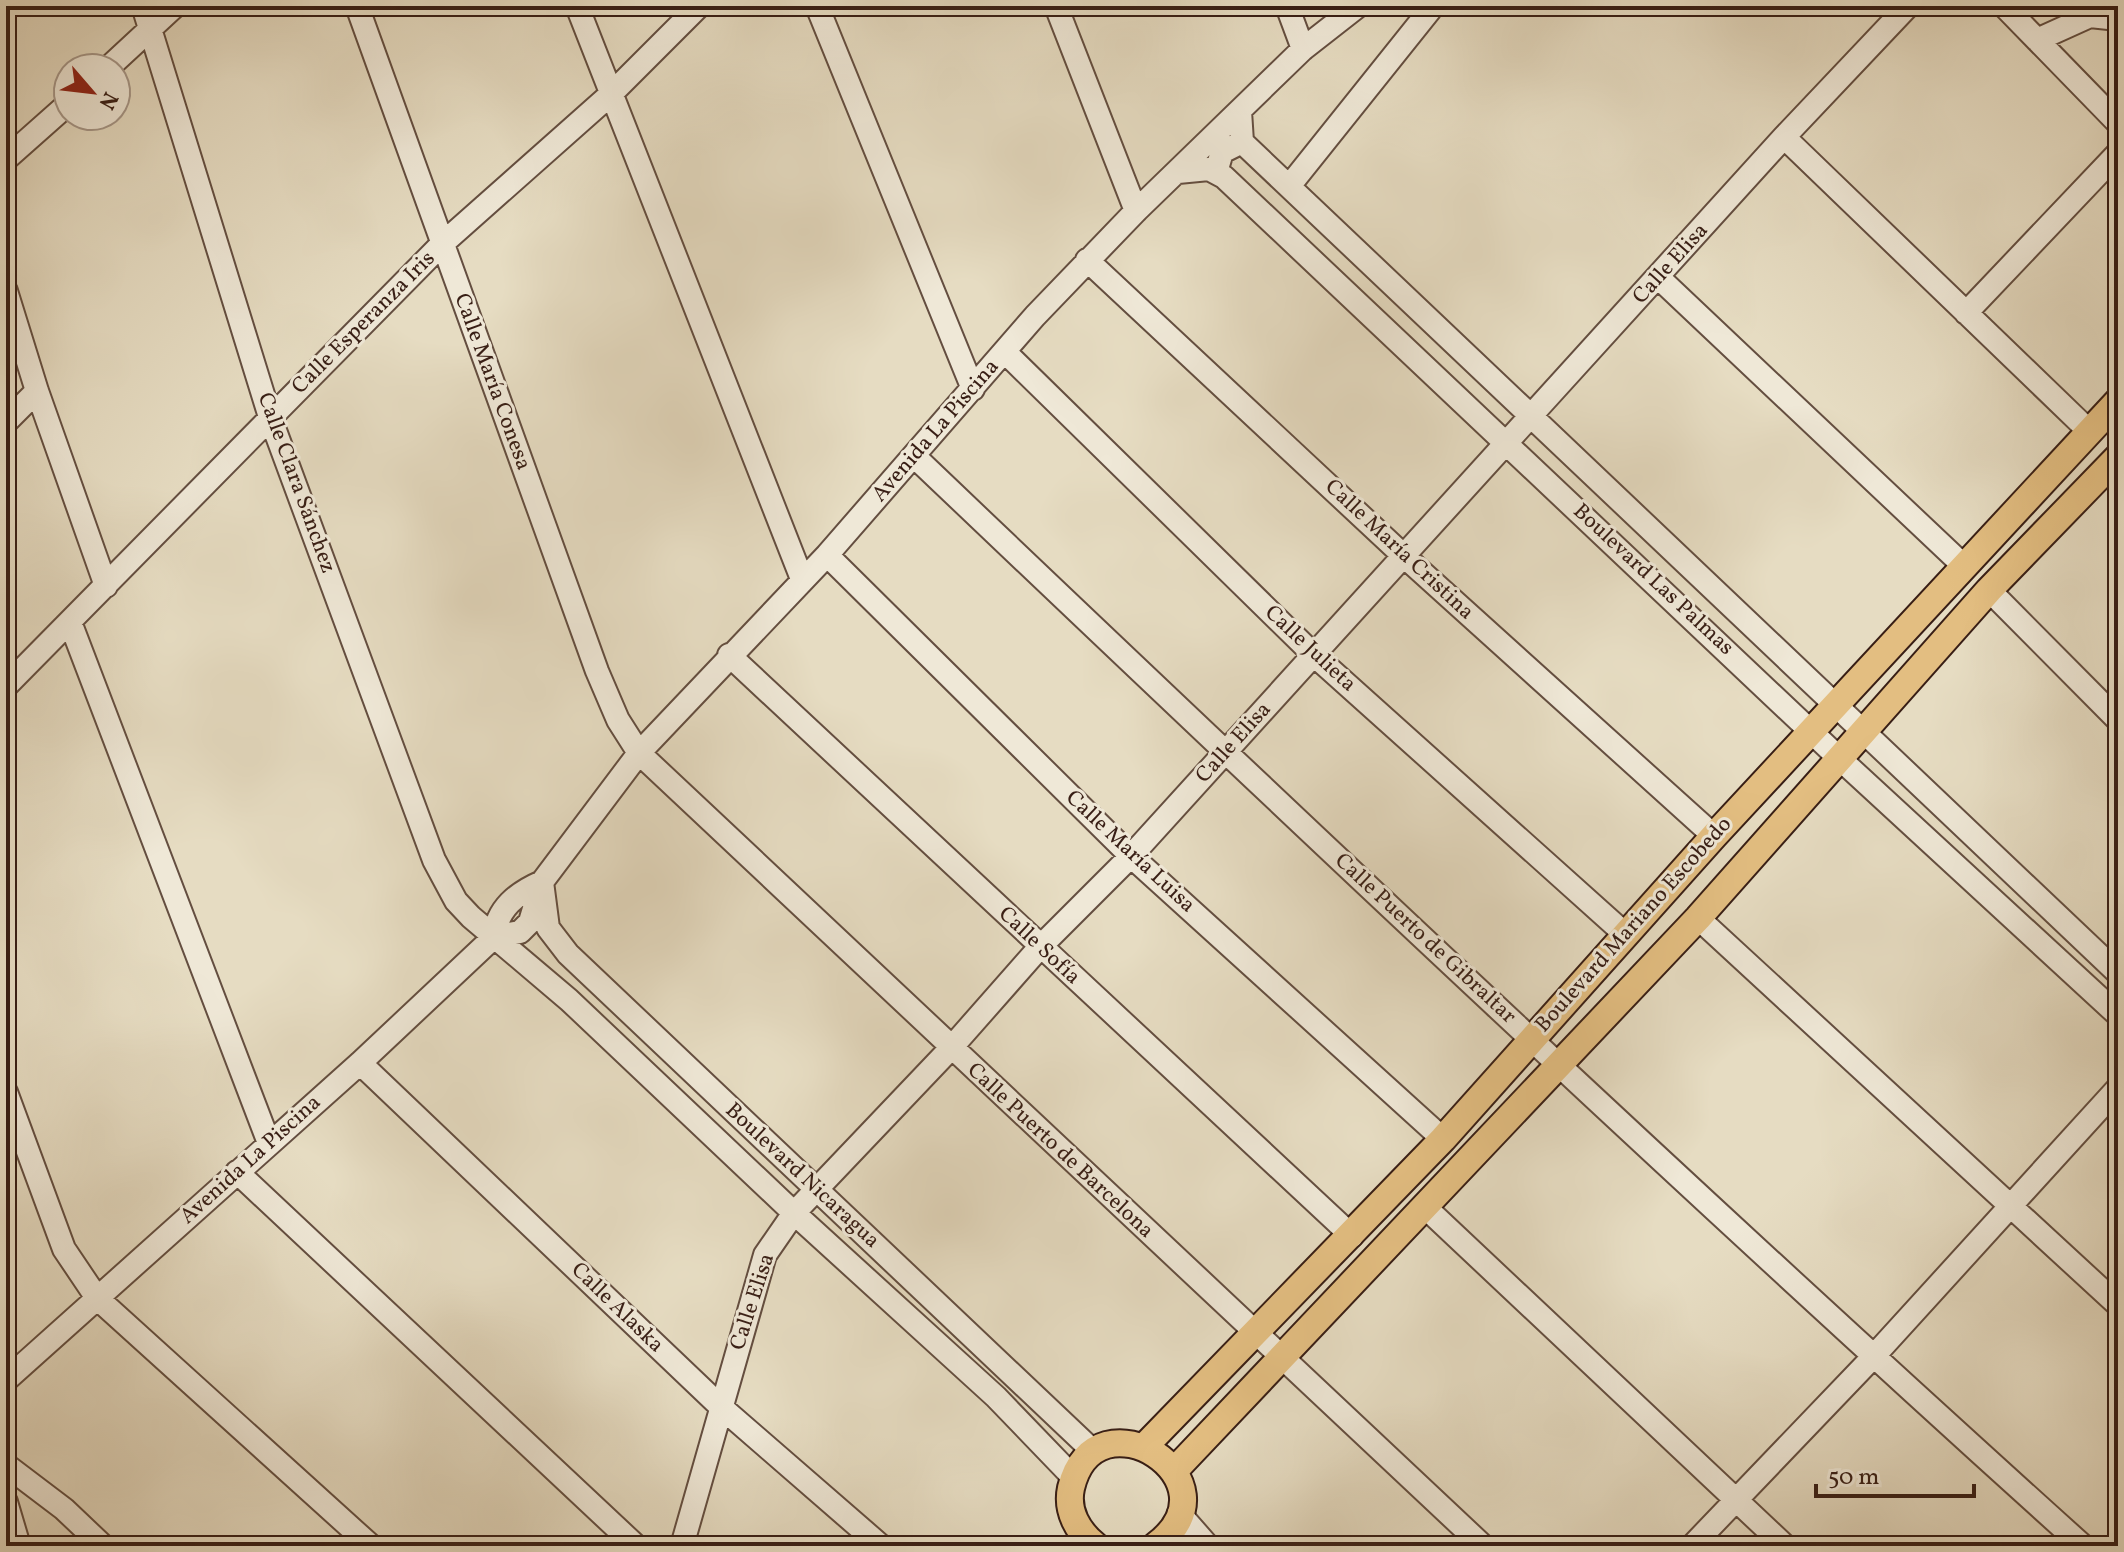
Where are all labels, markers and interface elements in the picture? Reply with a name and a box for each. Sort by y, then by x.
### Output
north arrow [52,52,132,132]
text: N [90,86,125,115]
street label: Calle Elisa [1626,216,1716,312]
street label: Calle Esperanza Iris [285,244,443,402]
street label: Calle María Conesa [446,289,538,475]
street label: Avenida La Piscina [865,353,1007,509]
street label: Calle Clara Sánchez [249,388,343,578]
street label: Calle María Cristina [1317,473,1481,628]
street label: Boulevard Las Palmas [1565,497,1741,663]
street label: Calle Julieta [1257,598,1363,700]
street label: Calle Elisa [1189,695,1279,791]
street label: Calle María Luisa [1058,783,1202,921]
street label: Boulevard Mariano Escobedo [1528,810,1740,1040]
street label: Calle Puerto de Gibraltar [1327,846,1523,1032]
street label: Calle Sofía [991,900,1087,992]
street label: Calle Puerto de Barcelona [960,1056,1160,1246]
street label: Avenida La Piscina [174,1088,328,1232]
street label: Boulevard Nicaragua [718,1096,886,1256]
street label: Calle Elisa [723,1250,783,1354]
street label: Calle Alaska [564,1256,670,1360]
scale bar [1816,1448,1974,1498]
text: 50 m [1828,1461,1880,1495]

